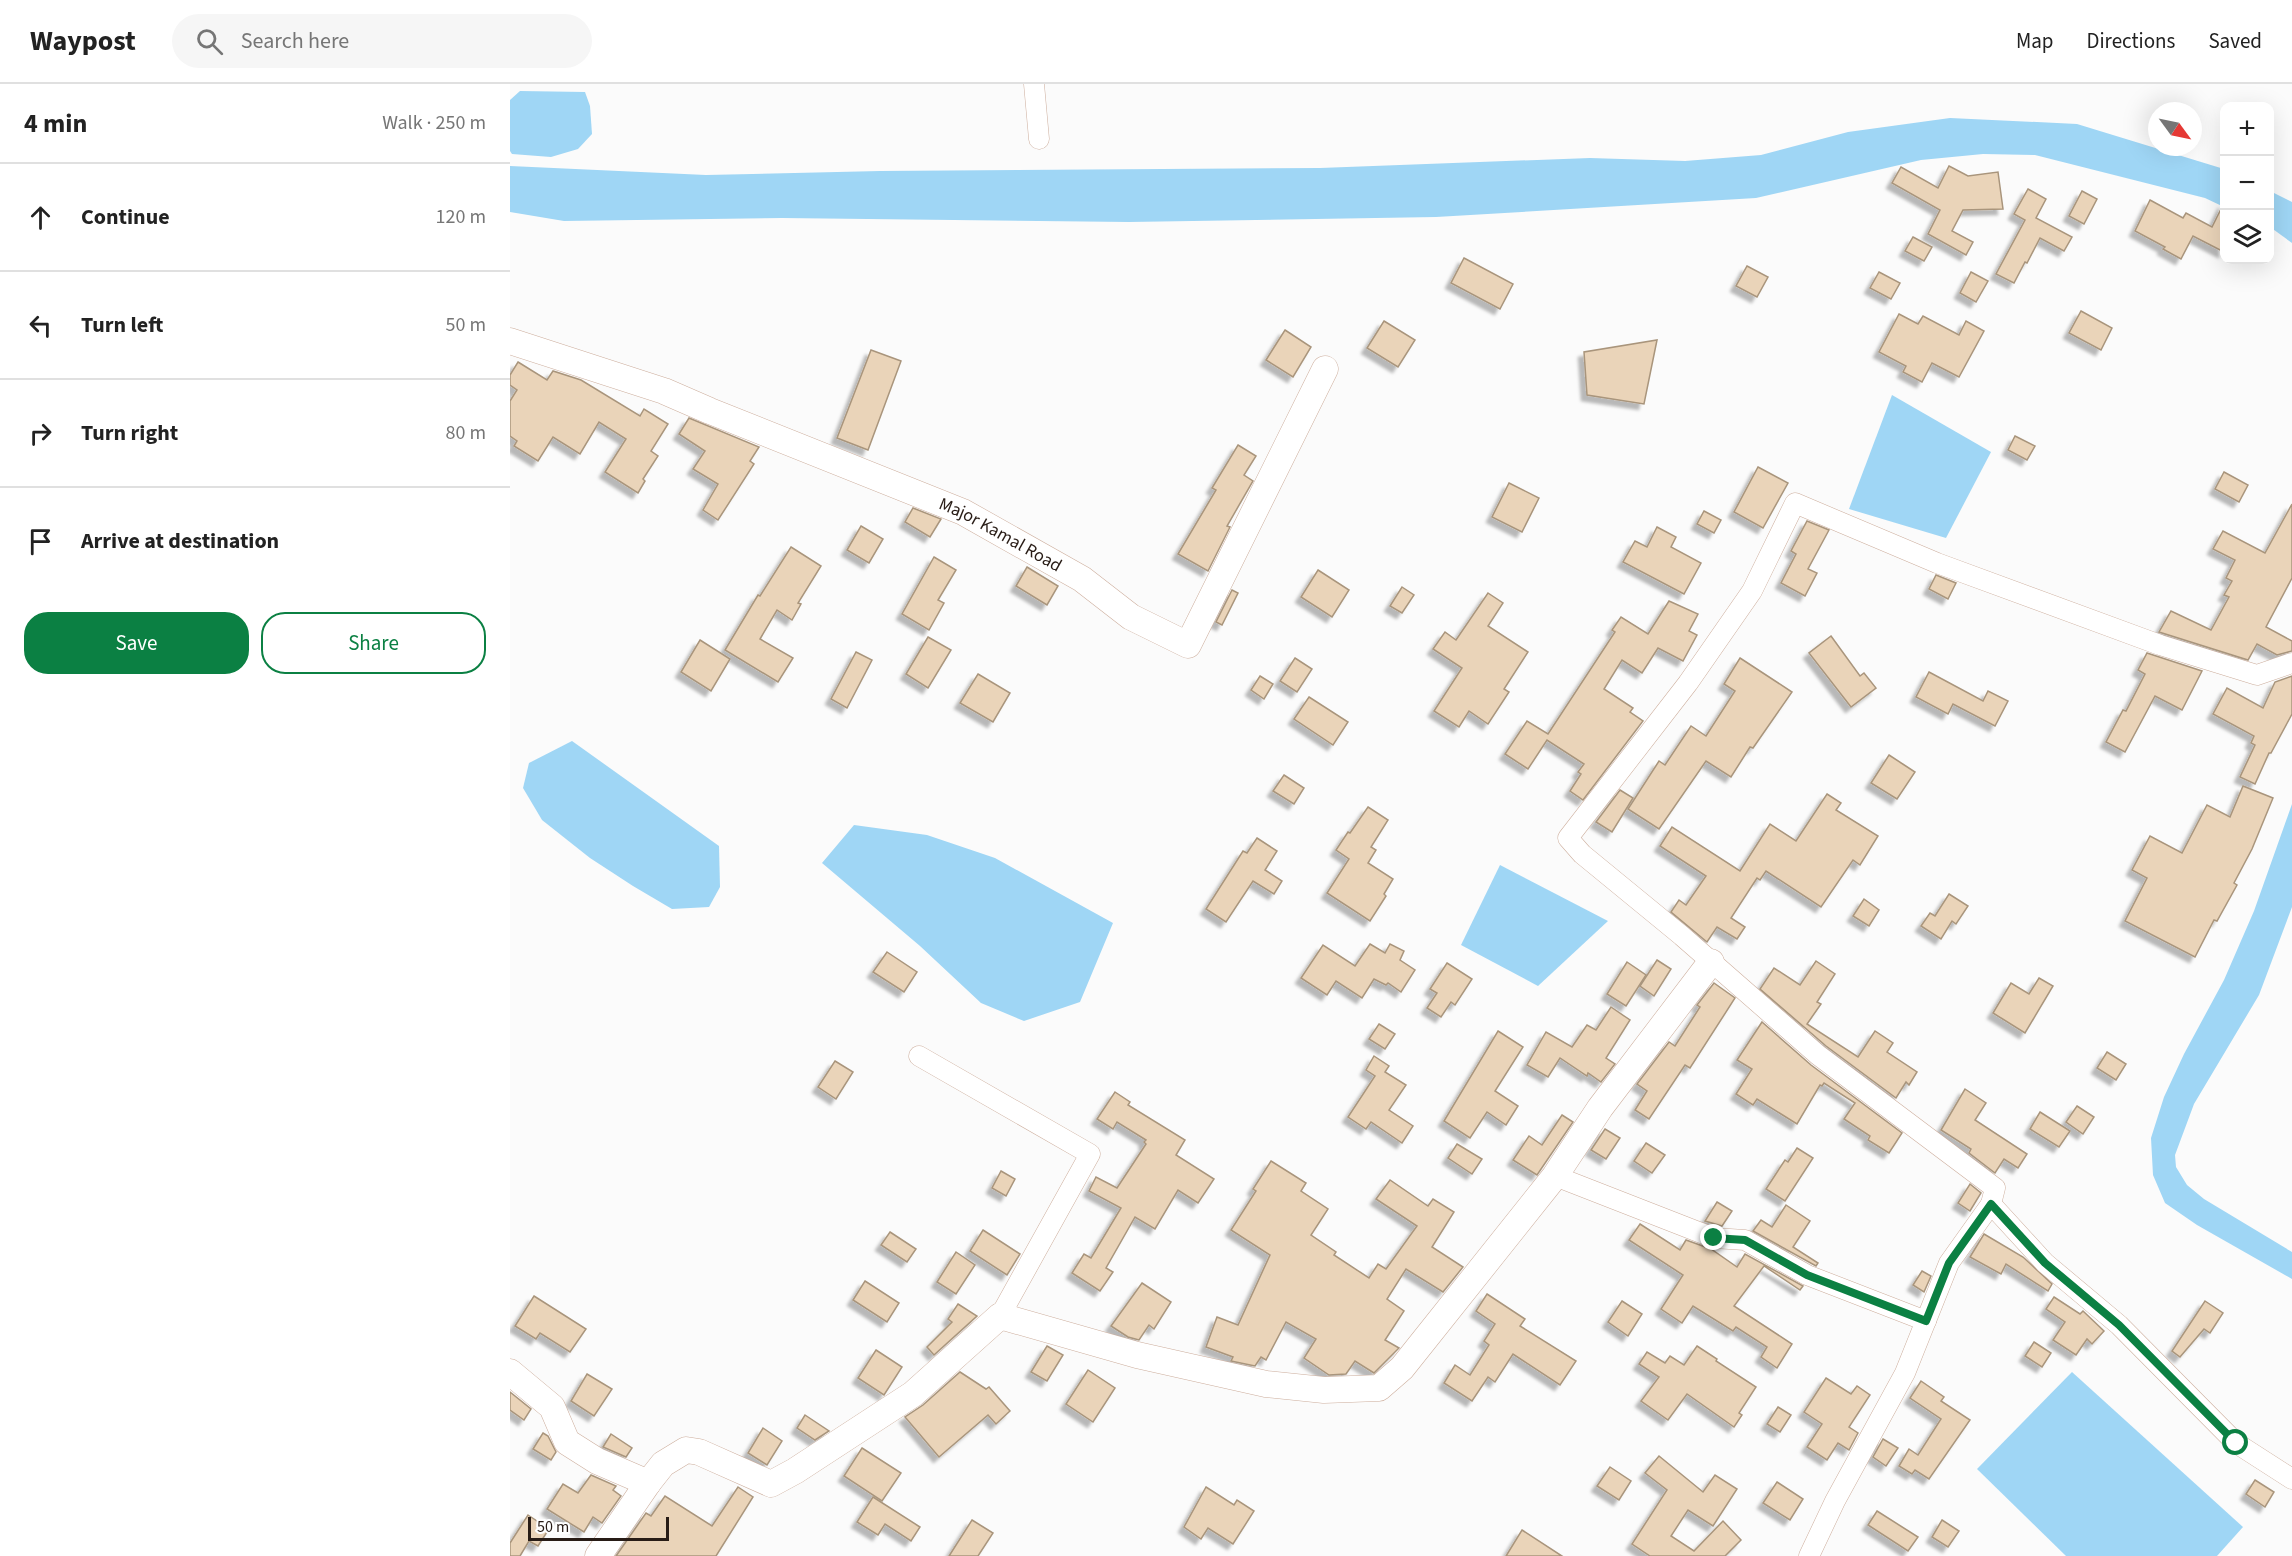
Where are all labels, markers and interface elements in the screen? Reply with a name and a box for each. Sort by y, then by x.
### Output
search box [172,14,592,68]
text: Waypost [30,21,136,61]
icon: search [193,25,226,58]
text: Search here [241,25,349,57]
text: Map [2016,26,2054,56]
text: Directions [2087,26,2175,56]
text: Saved [2208,26,2262,56]
north arrow [2148,102,2202,156]
map controls [2220,102,2274,264]
button: + [2220,102,2274,156]
text: 4 min [24,105,87,142]
text: Walk · 250 m [382,109,486,137]
button: − [2220,156,2274,210]
icon: ahead [24,201,57,234]
text: Continue [81,201,170,233]
text: 120 m [436,203,486,231]
button: layers [2220,210,2274,264]
icon: left [24,309,57,342]
text: Turn left [81,309,163,341]
text: 50 m [446,311,486,339]
icon: right [24,417,57,450]
text: Turn right [81,417,178,449]
text: 80 m [446,419,486,447]
street label: Major Kamal Road [935,492,1066,578]
icon: arrive [24,525,57,558]
text: Arrive at destination [81,525,279,557]
button: Save [24,612,249,674]
button: Share [261,612,486,674]
route end [1700,1224,1726,1250]
route start [2222,1429,2248,1455]
scale bar [528,1514,669,1542]
text: 50 m [537,1516,569,1538]

